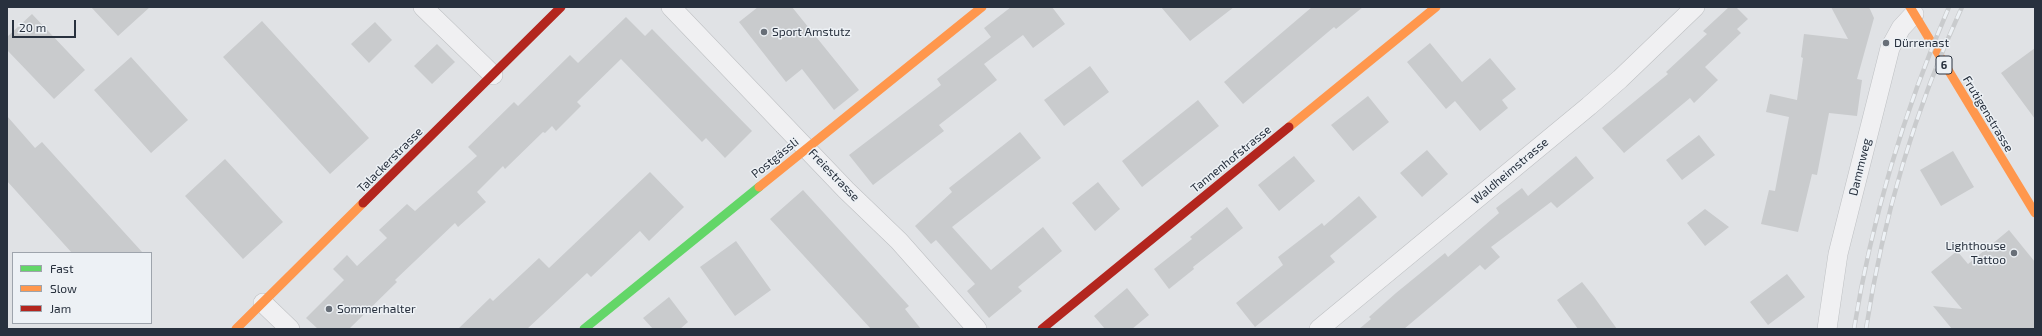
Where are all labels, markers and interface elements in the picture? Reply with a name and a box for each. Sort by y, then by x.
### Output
scale bar [14,12,78,38]
text: 20 m [19,20,46,34]
place label: Sport Amstutz [772,25,851,39]
marker: Sport Amstutz [759,27,769,37]
place label: Dürrenast [1894,36,1949,50]
marker: Dürrenast [1881,38,1891,48]
road number: 6 [1936,56,1952,74]
street label: Frutigenstrasse [1960,73,2016,155]
street label: Tannenhofstrasse [1188,122,1274,196]
street label: Talackerstrasse [354,124,426,196]
street label: Postgässli [749,135,801,181]
street label: Waldheimstrasse [1469,135,1551,207]
street label: Dammweg [1846,137,1874,197]
street label: Freiestrasse [805,146,863,204]
place label: Lighthouse Tattoo [1945,239,2006,267]
marker: Lighthouse Tattoo [2009,248,2019,258]
legend [12,252,152,324]
text: Fast [50,261,73,275]
text: Slow [50,281,77,295]
text: Jam [50,301,71,315]
place label: Sommerhalter [337,302,416,316]
marker: Sommerhalter [324,304,334,314]

